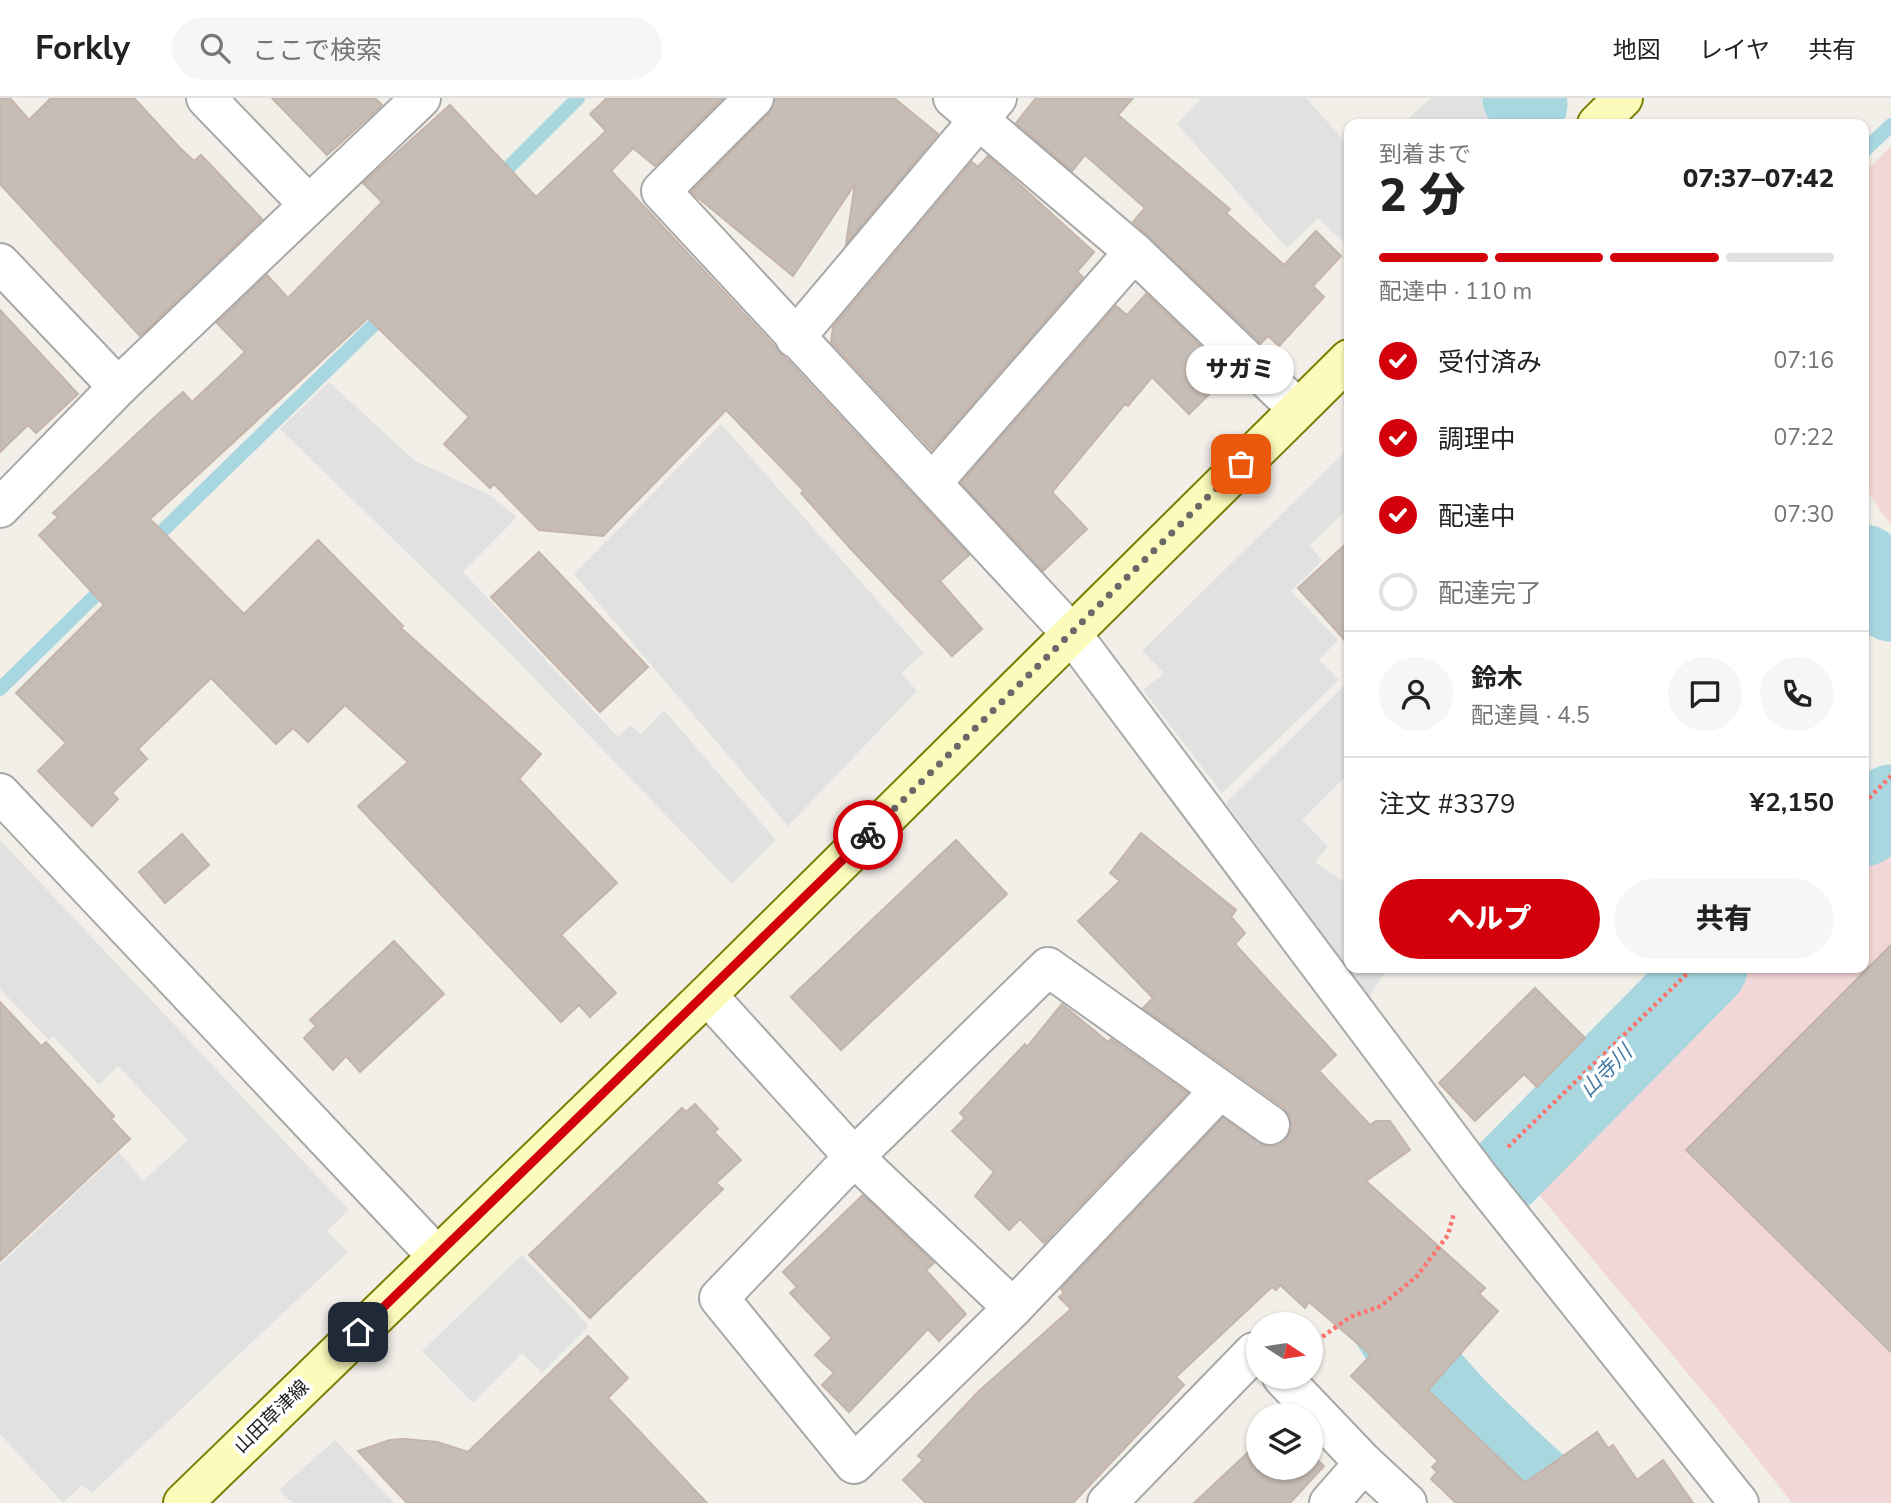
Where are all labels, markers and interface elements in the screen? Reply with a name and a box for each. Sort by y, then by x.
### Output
search box [172,17,662,80]
text: Forkly [35,26,130,71]
icon: search [196,29,234,67]
text: ここで検索 [252,33,382,68]
text: 地図 [1613,34,1661,66]
text: レイヤ [1699,34,1770,66]
text: 共有 [1808,34,1856,66]
text: 到着まで [1379,139,1471,170]
text: 07:37–07:42 [1683,161,1834,196]
text: 2 分 [1379,164,1465,227]
text: 配達中 · 110 m [1379,276,1532,307]
icon: check [1379,342,1417,380]
callout: サガミ [1187,345,1295,394]
text: 受付済み [1438,345,1542,380]
text: 07:16 [1774,345,1834,376]
text: サガミ [1206,354,1275,385]
icon: check [1379,419,1417,457]
text: 調理中 [1438,422,1516,457]
text: 07:22 [1774,422,1834,453]
pin [1211,434,1271,494]
icon: bag [1222,445,1260,483]
icon: check [1379,496,1417,534]
text: 配達中 [1438,499,1516,534]
text: 07:30 [1774,499,1834,530]
text: 配達完了 [1438,576,1542,611]
button: person [1379,657,1453,731]
button: chat [1668,657,1742,731]
button: phone [1760,657,1834,731]
text: 鈴木 [1471,661,1523,696]
text: 配達員 · 4.5 [1471,700,1590,731]
text: ¥2,150 [1750,785,1834,820]
text: 注文 #3379 [1379,787,1516,822]
courier [833,800,903,870]
icon: bike [849,816,887,854]
button: ヘルプ [1379,879,1600,959]
button: 共有 [1614,879,1834,959]
water label: 山寺川 [1574,1037,1640,1103]
pin [328,1302,388,1362]
north arrow [1246,1312,1323,1390]
map controls [1246,1312,1323,1480]
icon: home [339,1313,377,1351]
street label: 山田草津線 [228,1374,315,1459]
button: layers [1246,1403,1323,1480]

